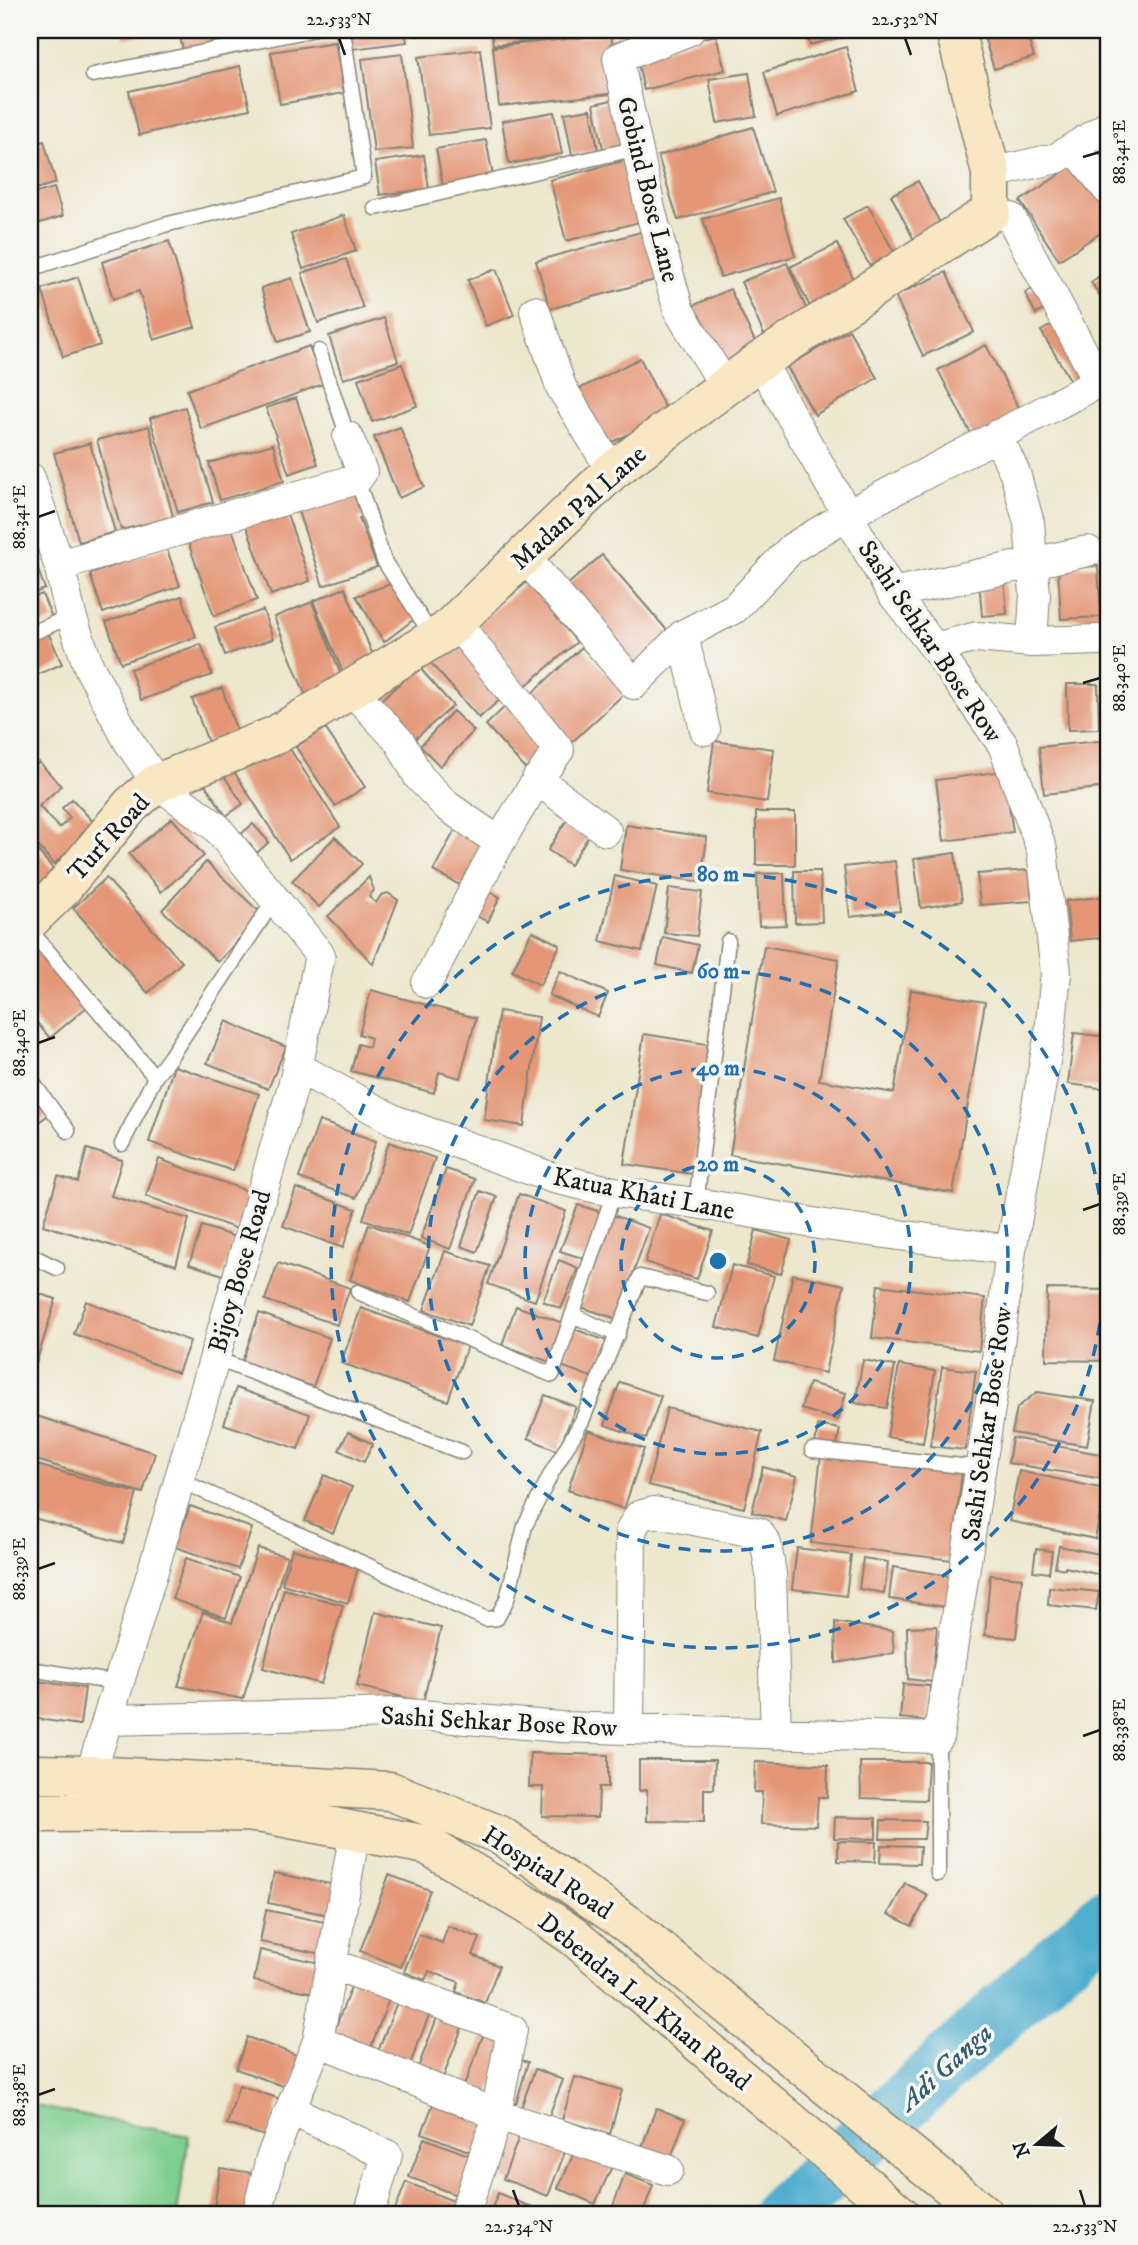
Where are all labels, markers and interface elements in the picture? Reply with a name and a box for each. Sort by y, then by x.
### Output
text: 22.533°N [307,9,372,31]
text: 22.532°N [871,9,939,31]
street label: Gobind Bose Lane [609,93,687,285]
text: 88.341°E [1109,120,1131,184]
street label: Madan Pal Lane [504,438,654,578]
text: 88.341°E [9,485,31,549]
street label: Sashi Sehkar Bose Row [850,534,1010,750]
text: 88.340°E [1109,644,1131,712]
street label: Turf Road [61,787,157,889]
text: 80 m [697,862,739,888]
text: 60 m [697,959,739,985]
text: 88.340°E [9,1009,31,1077]
text: 40 m [696,1056,740,1082]
text: 20 m [697,1152,739,1178]
street label: Katua Khati Lane [550,1161,737,1228]
text: 88.339°E [1109,1172,1131,1236]
street label: Bijoy Bose Road [201,1186,279,1357]
centre of rings [706,1249,730,1273]
street label: Sashi Sehkar Bose Row [955,1304,1020,1544]
text: 88.339°E [9,1537,31,1601]
text: 88.338°E [1109,1698,1131,1762]
street label: Sashi Sehkar Bose Row [380,1700,619,1745]
street label: Hospital Road [476,1819,619,1928]
street label: Debendra Lal Khan Road [531,1906,757,2098]
water label: Adi Ganga [890,2016,1000,2120]
text: 88.338°E [9,2063,31,2127]
north arrow [1002,2108,1072,2178]
text: N [1009,2138,1036,2160]
text: 22.534°N [485,2216,554,2238]
text: 22.533°N [1053,2216,1118,2238]

